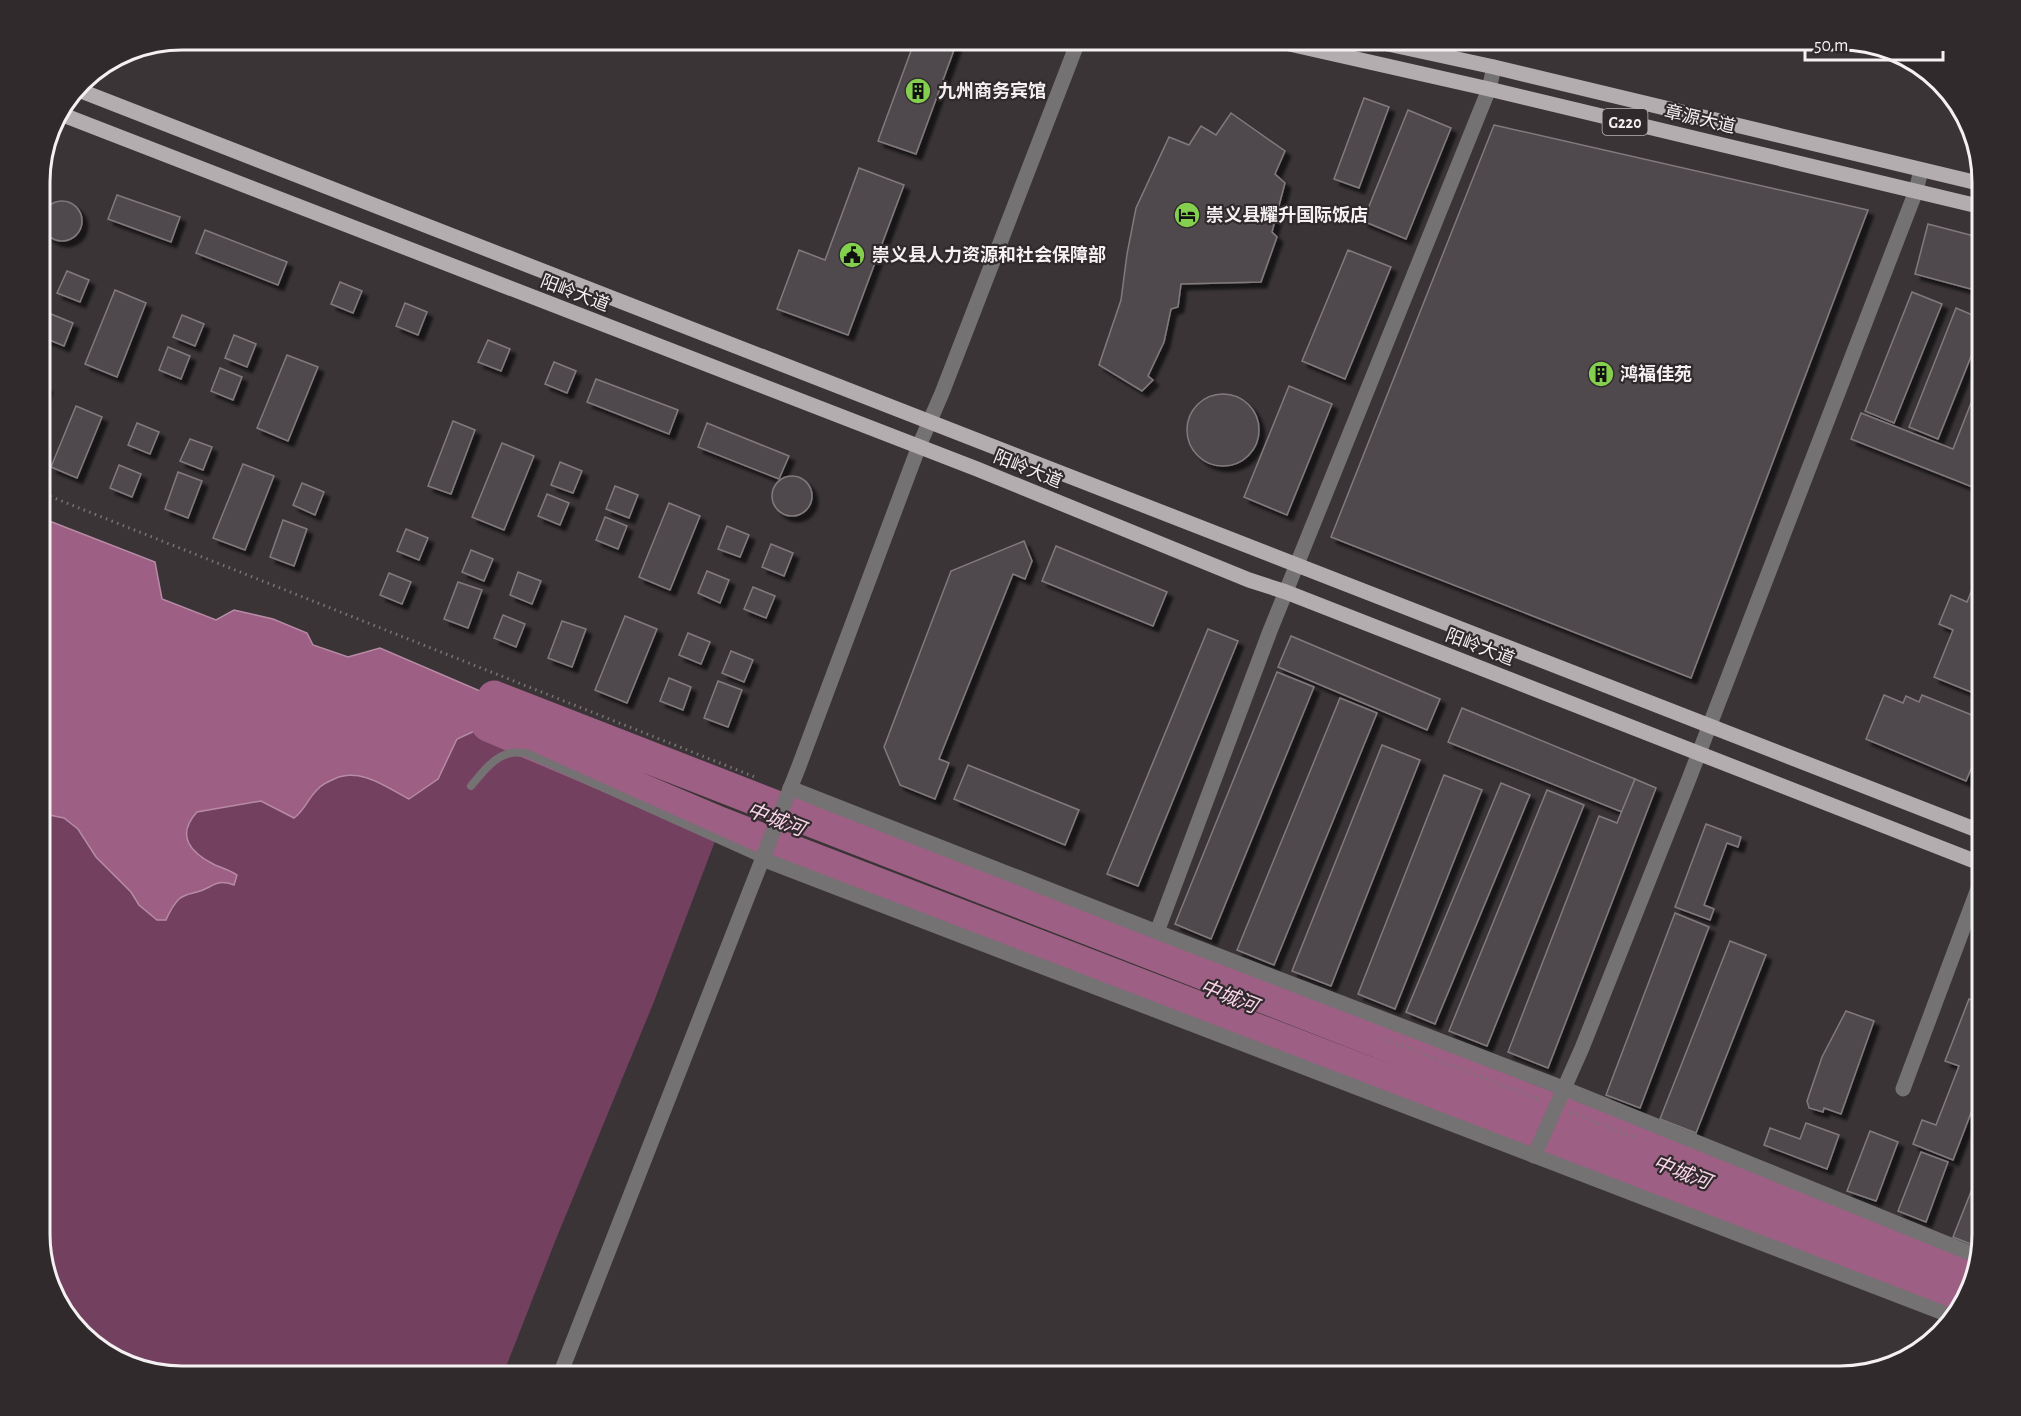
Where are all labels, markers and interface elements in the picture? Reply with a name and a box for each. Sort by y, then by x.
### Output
scale bar [1805,24,1943,62]
text: 50 m [1814,37,1848,55]
building icon: 九州商务宾馆 [903,76,933,106]
place label: 九州商务宾馆 [938,81,1046,101]
street label: 章源大道 [1663,101,1737,137]
road number: G220 [1602,109,1648,135]
hotel icon: 崇义县耀升国际饭店 [1172,200,1202,230]
place label: 崇义县耀升国际饭店 [1206,205,1368,225]
public building icon: 崇义县人力资源和社会保障部 [837,240,867,270]
place label: 崇义县人力资源和社会保障部 [872,245,1106,265]
street label: 阳岭大道 [538,271,612,315]
building icon: 鸿福佳苑 [1586,359,1616,389]
place label: 鸿福佳苑 [1620,364,1692,384]
street label: 阳岭大道 [991,446,1065,492]
street label: 阳岭大道 [1443,625,1517,669]
water label: 中城河 [744,799,811,841]
water label: 中城河 [1197,976,1264,1018]
water label: 中城河 [1650,1152,1717,1194]

